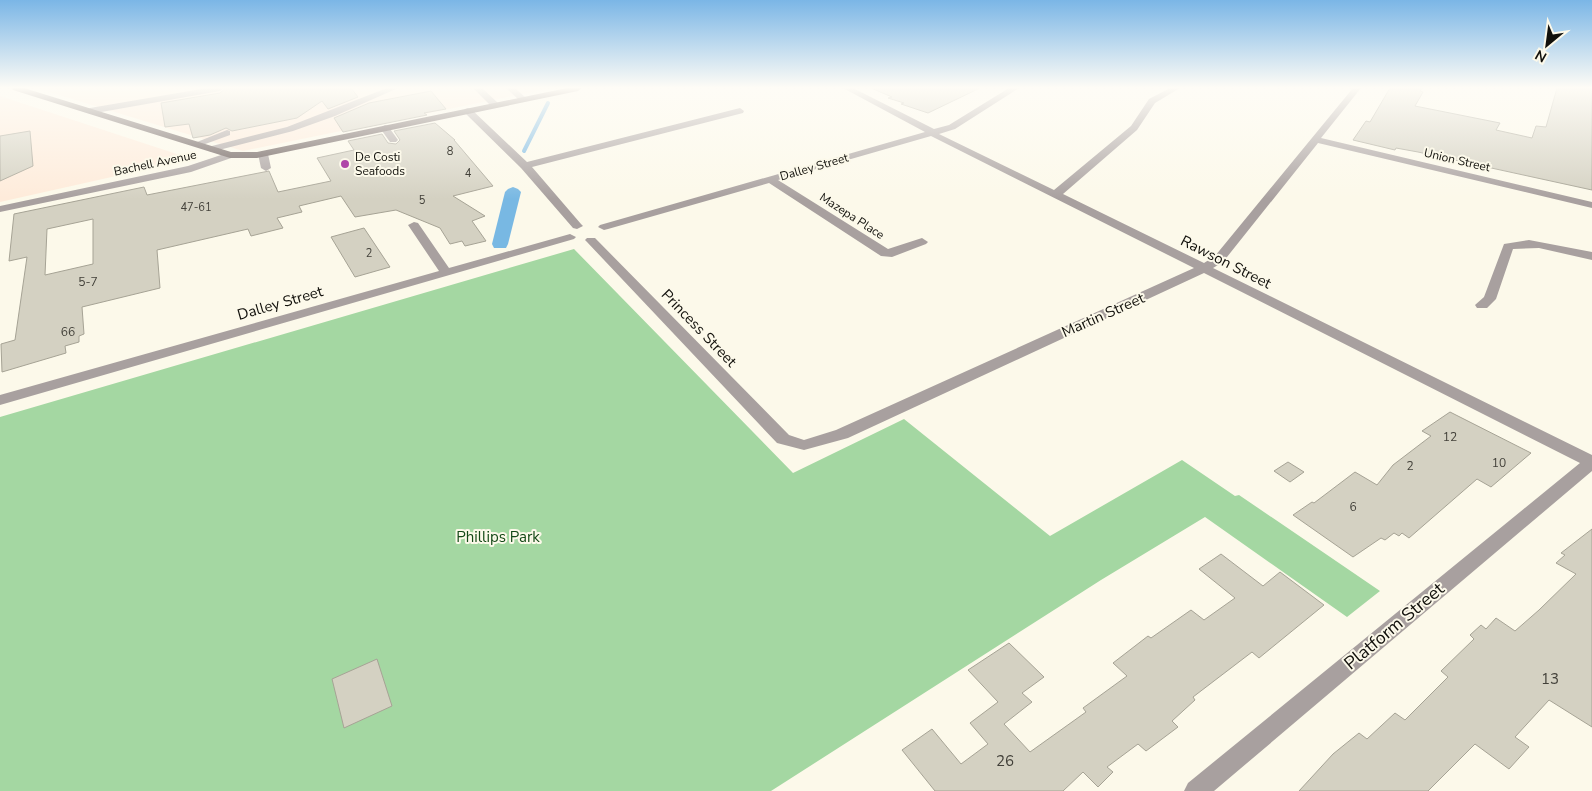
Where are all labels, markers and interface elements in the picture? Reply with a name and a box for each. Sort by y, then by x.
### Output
north arrow [1522,20,1572,70]
text: N [1532,45,1550,67]
house number: 8 [447,144,454,159]
street label: Union Street [1422,145,1493,176]
street label: Bachell Avenue [112,146,198,180]
place label: De Costi Seafoods [355,149,405,179]
street label: Dalley Street [778,149,851,184]
marker: De Costi Seafoods [339,158,351,170]
house number: 4 [465,166,472,181]
street label: Mazepa Place [817,189,887,243]
house number: 5 [419,193,426,208]
house number: 47-61 [180,200,212,215]
street label: Rawson Street [1177,231,1275,294]
house number: 2 [366,246,372,261]
house number: 5-7 [78,274,98,290]
street label: Dalley Street [235,281,326,325]
street label: Princess Street [657,285,742,372]
street label: Martin Street [1058,288,1148,342]
house number: 66 [61,324,75,340]
house number: 12 [1443,429,1457,445]
house number: 10 [1492,455,1506,471]
house number: 2 [1406,458,1414,474]
house number: 6 [1349,499,1357,515]
park label: Phillips Park [456,527,540,547]
street label: Platform Street [1339,577,1450,675]
house number: 13 [1541,669,1559,689]
house number: 26 [996,751,1014,771]

